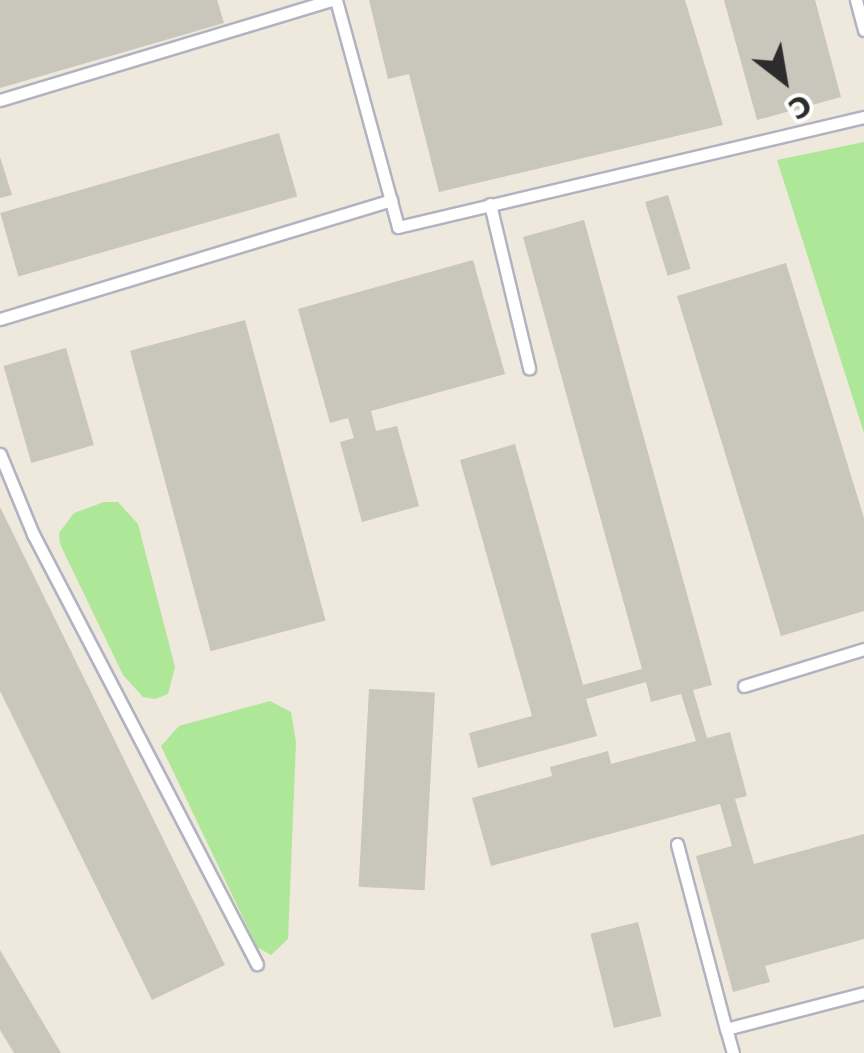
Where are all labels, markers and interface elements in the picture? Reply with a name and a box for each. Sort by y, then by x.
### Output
north arrow [734,30,834,130]
text: С [782,87,817,126]

